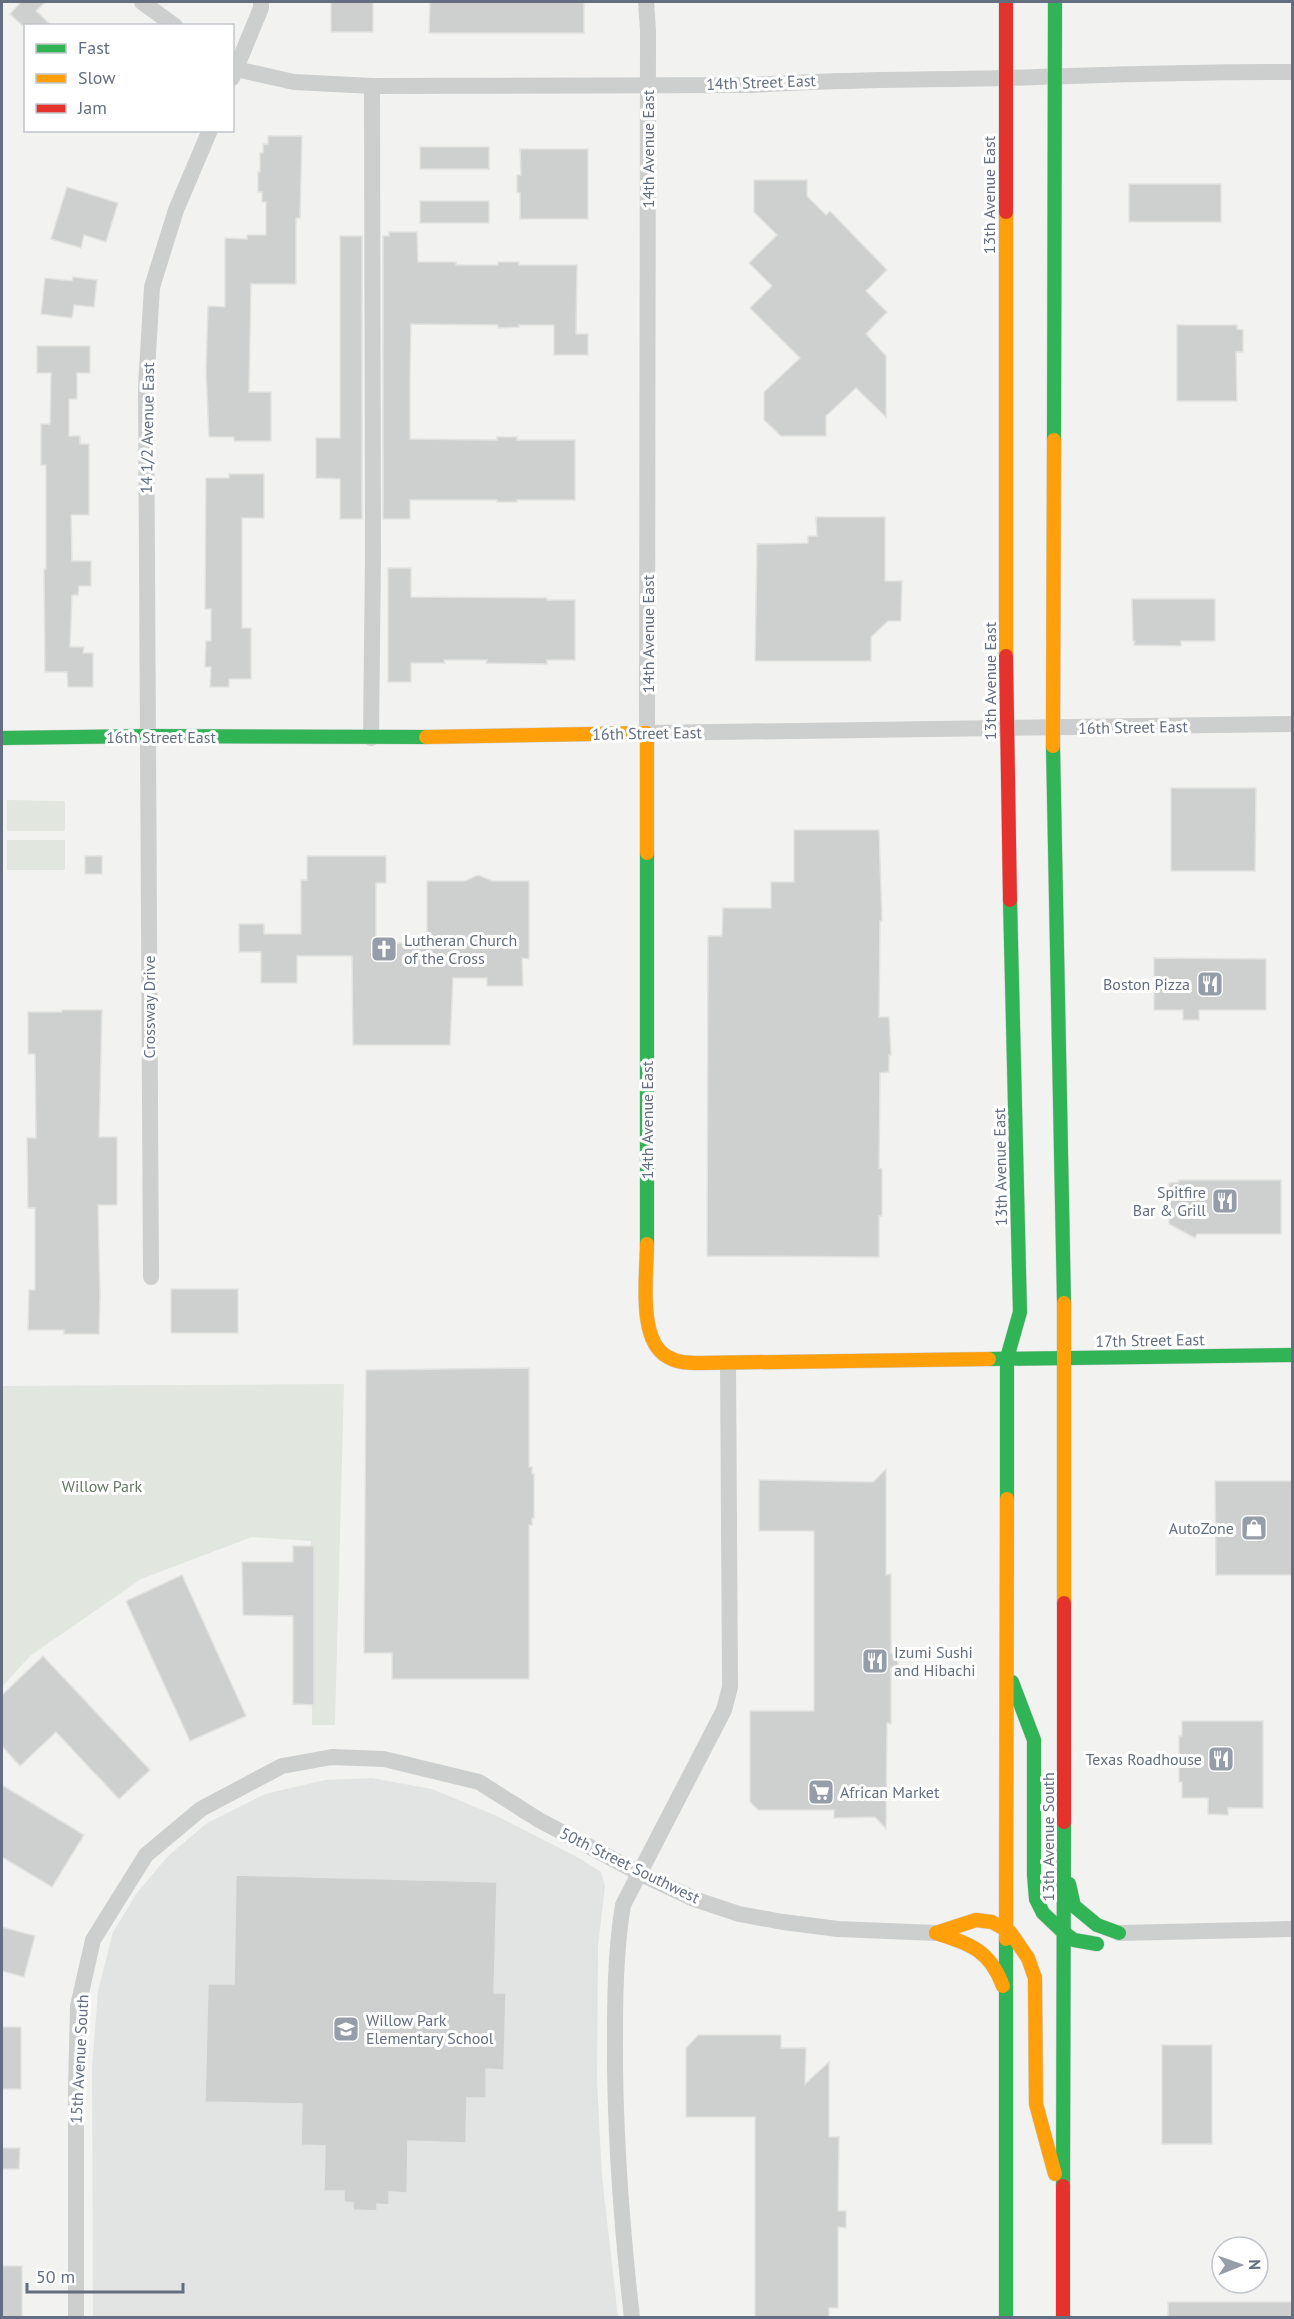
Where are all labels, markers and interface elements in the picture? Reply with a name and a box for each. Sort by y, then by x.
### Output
legend [24,24,234,132]
text: Fast [78,36,110,59]
text: Slow [78,66,116,89]
street label: 14th Street East [706,70,817,94]
street label: 14th Avenue East [638,89,658,208]
text: Jam [77,96,107,119]
street label: 13th Avenue East [979,135,999,254]
street label: 14 1/2 Avenue East [136,362,158,494]
street label: 14th Avenue East [638,574,658,693]
street label: 13th Avenue East [980,621,1000,740]
street label: 16th Street East [1078,716,1189,738]
street label: 16th Street East [592,722,703,744]
street label: 16th Street East [106,727,216,747]
place label: Lutheran Church of the Cross [404,930,517,968]
church icon: Lutheran Church of the Cross [369,934,399,964]
street label: Crossway Drive [139,955,159,1059]
restaurant icon: Boston Pizza [1195,969,1225,999]
place label: Boston Pizza [1103,974,1190,994]
street label: 14th Avenue East [637,1060,657,1179]
street label: 13th Avenue East [989,1107,1011,1226]
place label: Spitfire Bar & Grill [1133,1182,1206,1220]
restaurant icon: Spitfire Bar & Grill [1210,1186,1240,1216]
street label: 17th Street East [1095,1329,1205,1351]
park label: Willow Park [62,1476,143,1496]
shop icon: AutoZone [1239,1513,1269,1543]
place label: AutoZone [1169,1518,1234,1538]
place label: Izumi Sushi and Hibachi [894,1642,975,1680]
restaurant icon: Izumi Sushi and Hibachi [860,1646,890,1676]
restaurant icon: Texas Roadhouse [1206,1744,1236,1774]
place label: Texas Roadhouse [1086,1749,1202,1769]
street label: 13th Avenue South [1038,1772,1058,1902]
supermarket icon: African Market [806,1777,836,1807]
place label: African Market [840,1782,940,1802]
street label: 50th Street Southwest [557,1823,704,1908]
street label: 15th Avenue South [66,1994,92,2124]
place label: Willow Park Elementary School [366,2010,494,2048]
school or university icon: Willow Park Elementary School [331,2014,361,2044]
north arrow [1210,2235,1270,2295]
scale bar [27,2256,183,2294]
text: N [1245,2259,1265,2270]
text: 50 m [36,2265,75,2288]

